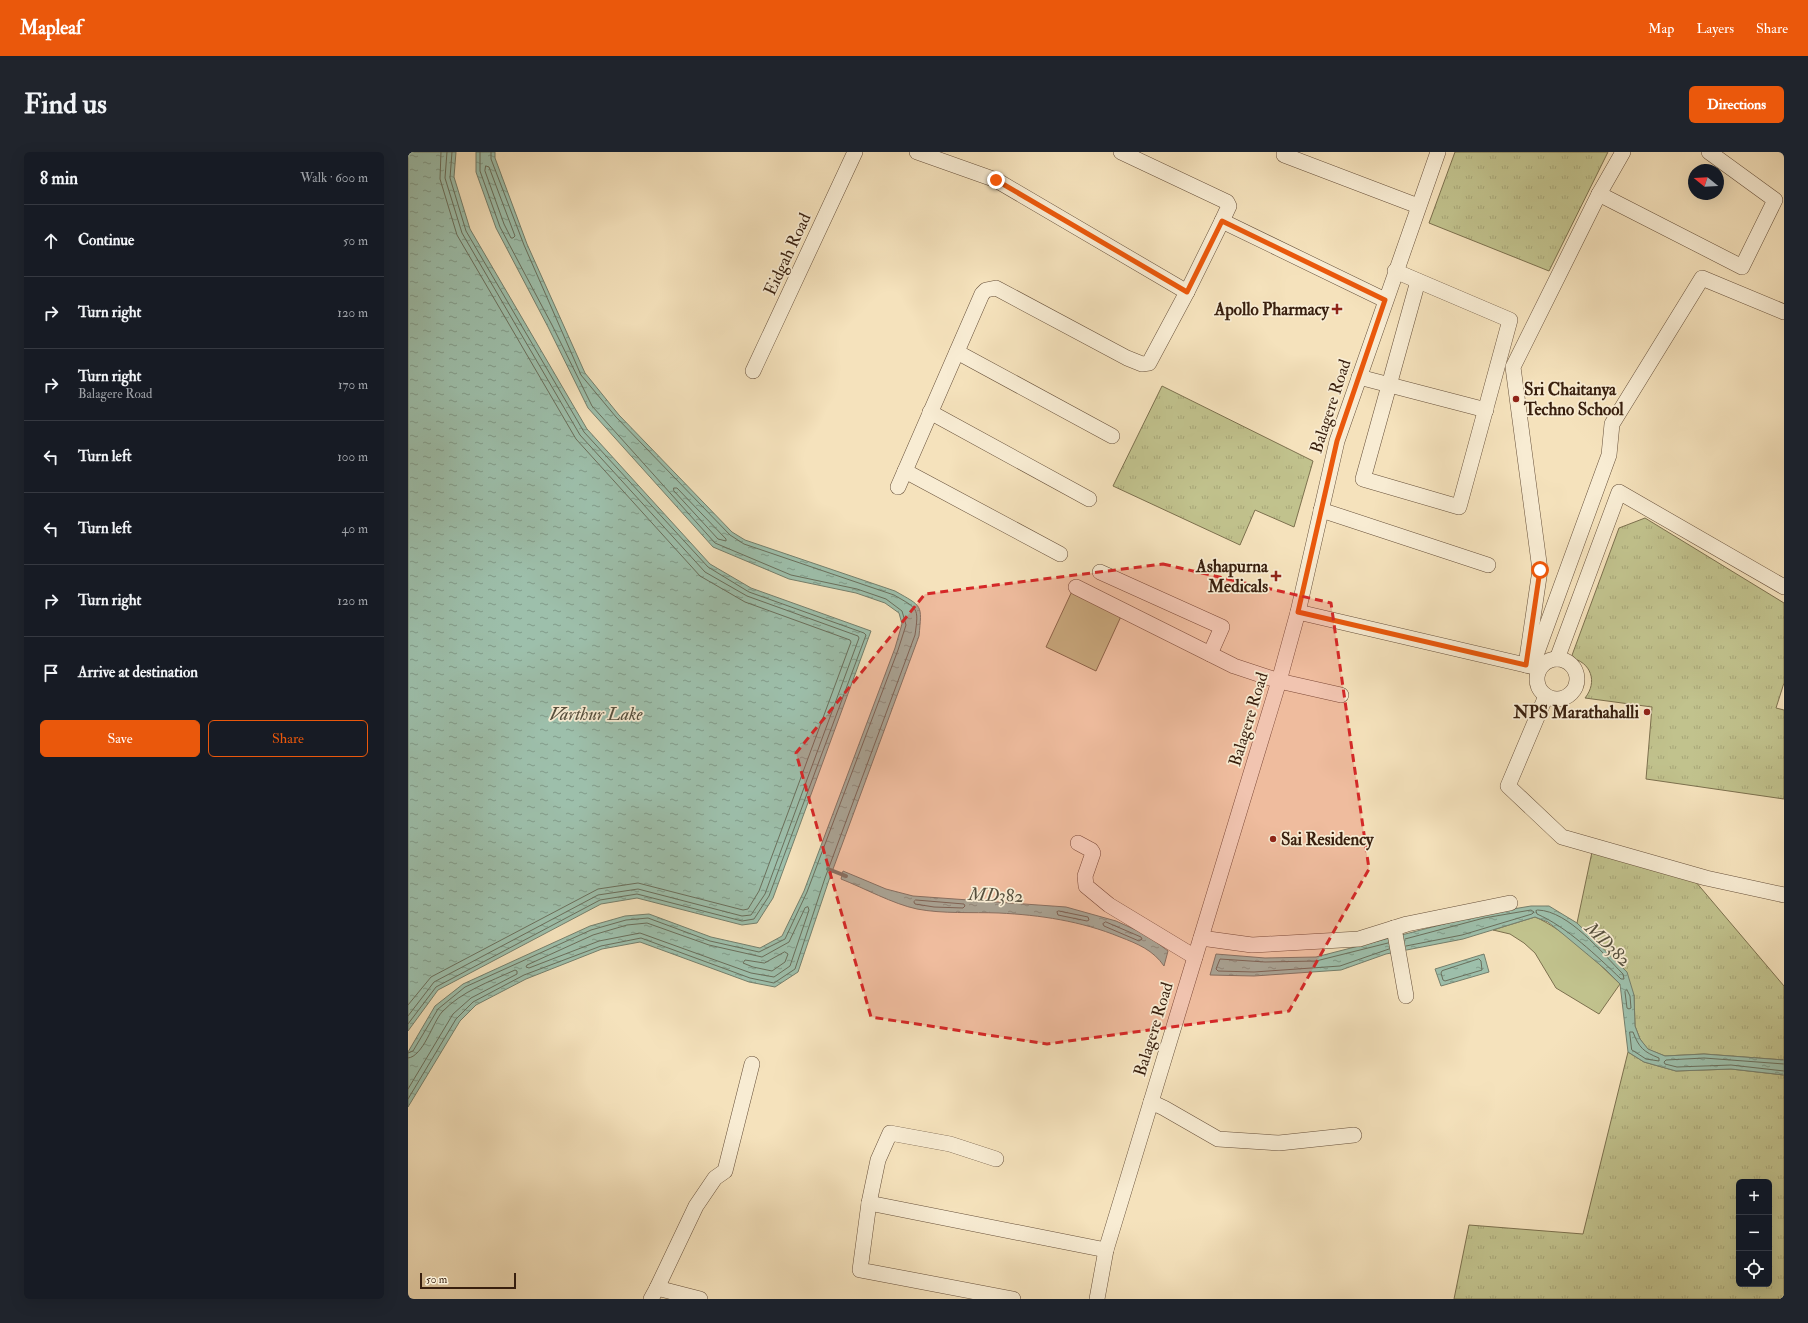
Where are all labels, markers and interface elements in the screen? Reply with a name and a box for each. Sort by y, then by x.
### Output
text: Mapleaf [20,16,82,40]
text: Map [1648,20,1674,37]
text: Layers [1696,20,1734,37]
text: Share [1756,20,1788,37]
button: Directions [1689,86,1784,123]
text: Find us [24,87,107,122]
north arrow [1688,164,1724,200]
text: 8 min [40,168,78,189]
text: Walk · 600 m [300,170,368,186]
route end [987,171,1005,189]
street label: Eidgah Road [759,209,816,299]
icon: ahead [40,230,62,252]
text: Continue [78,231,134,250]
text: 50 m [343,233,368,249]
place label: Apollo Pharmacy [1213,299,1330,321]
icon: right [40,302,62,324]
text: Turn right [78,303,141,322]
marker: Apollo Pharmacy [1332,304,1342,314]
text: 120 m [337,305,368,321]
street label: Balagere Road [1305,356,1356,456]
text: Turn right [78,367,141,386]
icon: right [40,374,62,396]
text: 170 m [338,377,368,393]
place label: Sri Chaitanya Techno School [1523,379,1624,420]
text: Balagere Road [78,386,153,402]
marker: Sri Chaitanya Techno School [1511,394,1521,404]
icon: left [40,446,62,468]
text: Turn left [78,447,132,466]
text: 100 m [337,449,368,465]
icon: left [40,518,62,540]
text: Turn left [78,519,132,538]
text: 40 m [342,521,368,537]
place label: Ashapurna Medicals [1195,556,1269,597]
route start [1531,561,1549,579]
marker: Ashapurna Medicals [1271,571,1281,581]
icon: right [40,590,62,612]
text: Turn right [78,591,141,610]
text: 120 m [337,593,368,609]
icon: arrive [40,662,62,684]
text: Arrive at destination [78,663,198,682]
street label: Balagere Road [1224,669,1273,769]
place label: NPS Marathahalli [1513,702,1639,723]
water label: Varthur Lake [549,703,644,726]
marker: NPS Marathahalli [1642,707,1652,717]
button: Save [40,720,200,757]
button: Share [208,720,368,757]
place label: Sai Residency [1281,829,1374,851]
marker: Sai Residency [1268,834,1278,844]
water label: MD382 [967,883,1024,908]
water label: MD382 [1579,916,1635,972]
street label: Balagere Road [1129,979,1178,1079]
map controls [1736,1179,1772,1287]
button: + [1736,1179,1772,1215]
button: − [1736,1215,1772,1251]
button: locate [1736,1251,1772,1287]
scale bar [420,1271,516,1290]
text: 50 m [426,1273,447,1286]

